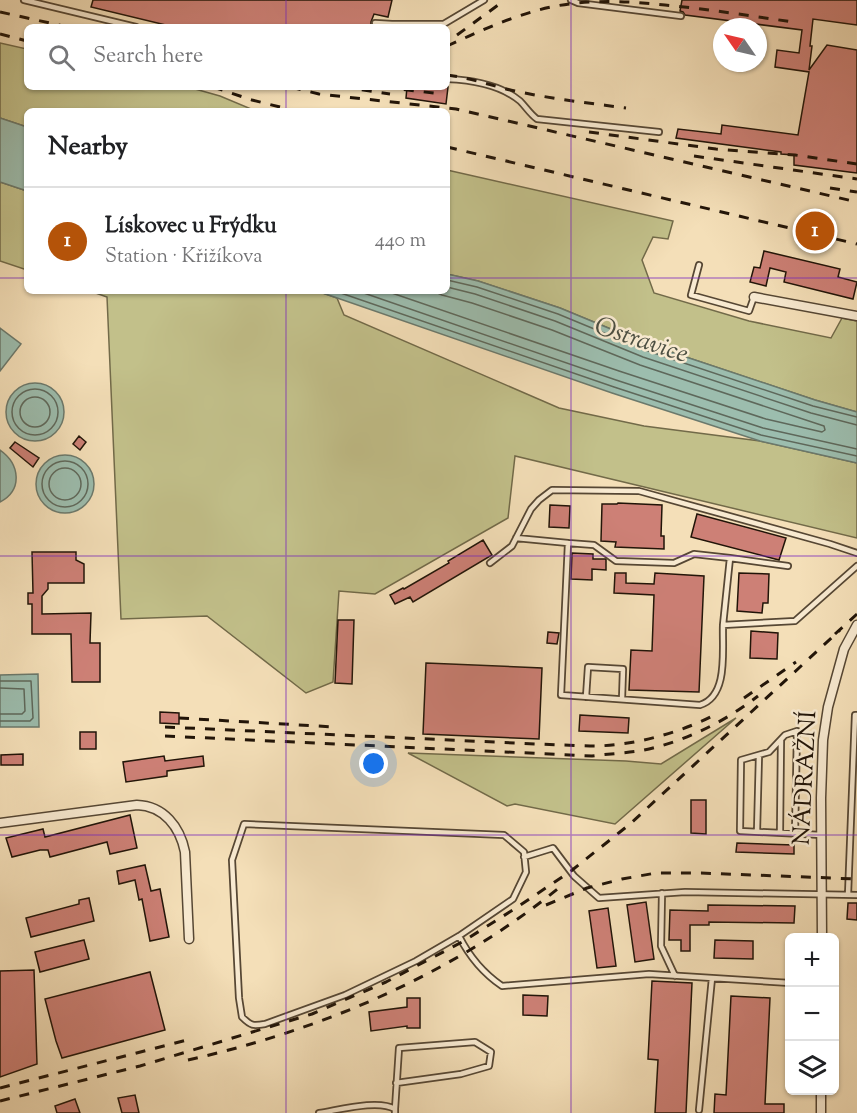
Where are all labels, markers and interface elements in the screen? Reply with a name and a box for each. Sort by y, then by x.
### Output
north arrow [713,18,767,72]
search box [24,24,450,90]
icon: search [45,41,78,74]
text: Search here [93,41,203,73]
text: Nearby [48,129,128,166]
pin: 1 [796,208,834,254]
text: Lískovec u Frýdku [105,211,277,243]
text: 1 [64,227,71,256]
text: 440 m [375,227,426,256]
text: Station · Křižíkova [105,243,263,272]
water label: Ostravice [589,308,693,374]
street label: NÁDRAŽNÍ [786,710,827,846]
your location [359,749,388,778]
map controls [785,933,839,1095]
button: + [785,933,839,987]
button: − [785,987,839,1041]
button: layers [785,1041,839,1095]

